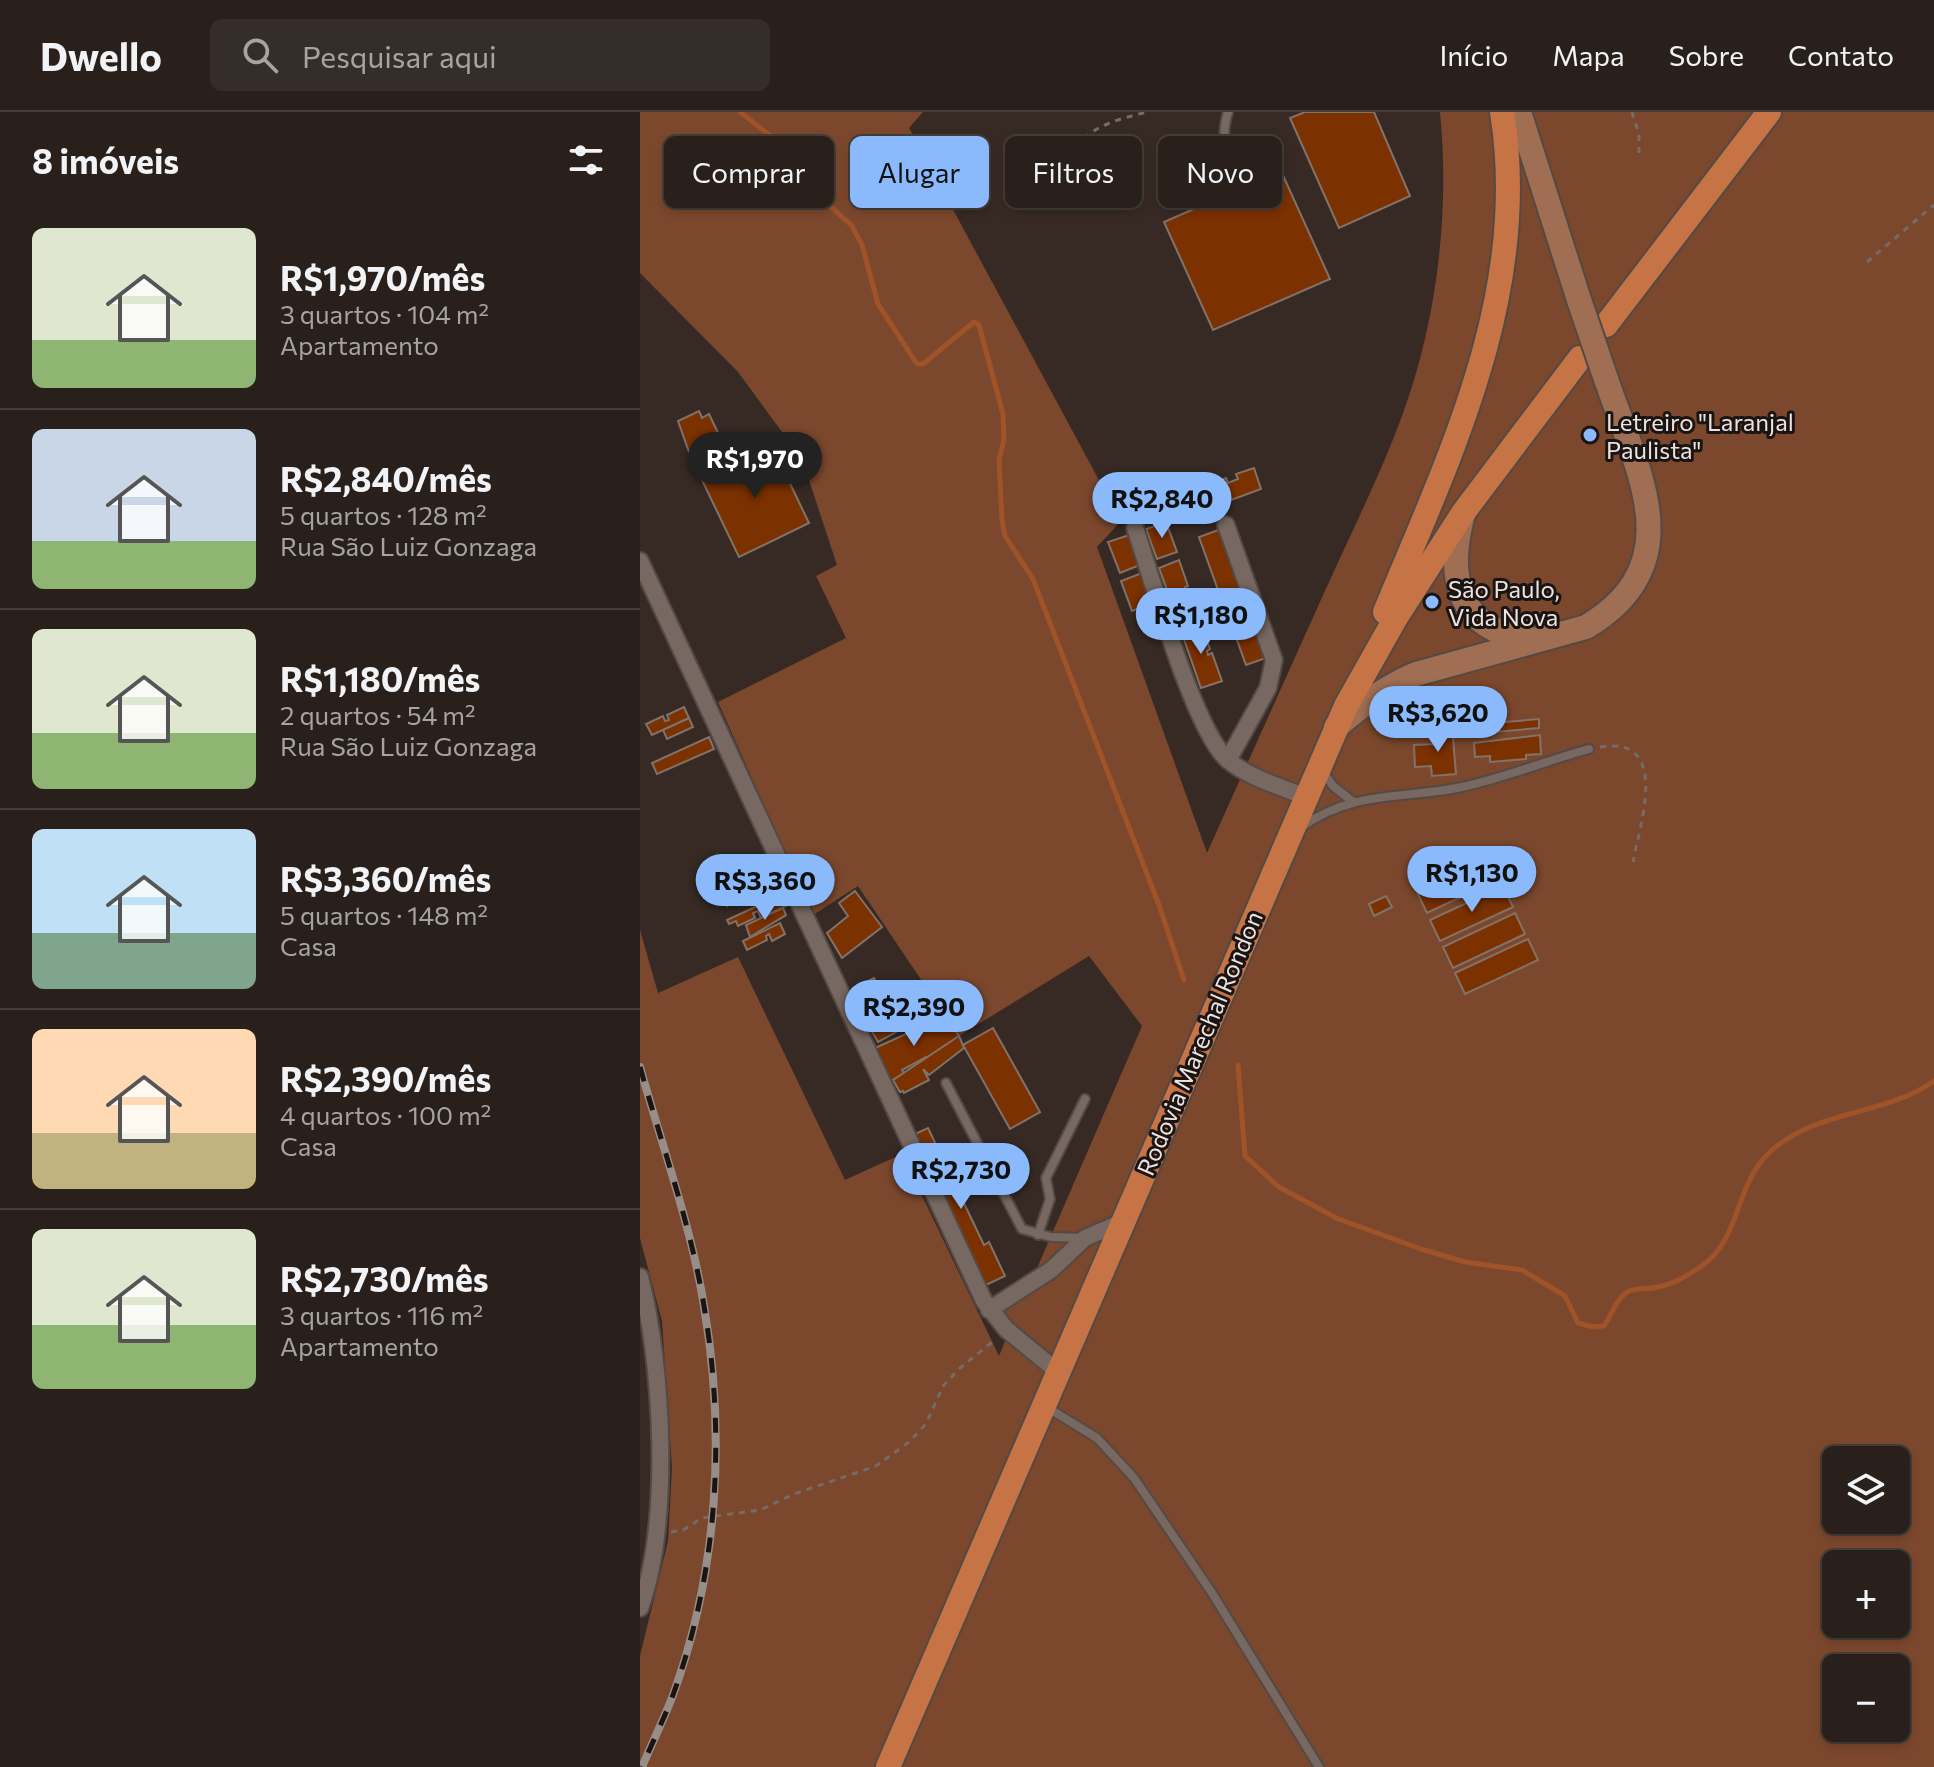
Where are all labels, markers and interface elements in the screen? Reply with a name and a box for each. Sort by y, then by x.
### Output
search box [210,19,770,91]
text: Dwello [40,32,162,79]
icon: search [238,33,282,77]
text: Pesquisar aqui [302,37,497,74]
text: Início [1439,38,1508,72]
text: Mapa [1552,38,1625,72]
text: Sobre [1669,38,1744,72]
text: Contato [1788,38,1894,72]
chip: Comprar [664,136,834,208]
chip: Alugar [850,136,989,208]
chip: Filtros [1005,136,1142,208]
chip: Novo [1158,136,1282,208]
icon: filters [564,138,608,182]
text: 8 imóveis [32,139,179,181]
text: R$1,970/mês [280,256,485,298]
icon: home [96,260,192,356]
text: 3 quartos · 104 m² [280,298,489,329]
text: Apartamento [280,329,439,360]
place label: Letreiro "Laranjal Paulista" [1606,407,1794,464]
marker: Letreiro "Laranjal Paulista" [1581,426,1599,444]
pin: R$1,970 [681,432,829,500]
text: R$1,970 [706,442,804,473]
text: R$2,840/mês [280,457,492,499]
icon: home [96,461,192,557]
pin: R$2,840 [1088,472,1236,540]
text: R$2,840 [1110,482,1214,513]
text: 5 quartos · 128 m² [280,499,487,530]
text: Rua São Luiz Gonzaga [280,530,537,561]
place label: São Paulo, Vida Nova [1448,574,1560,631]
pin: R$1,180 [1127,588,1275,656]
marker: São Paulo, Vida Nova [1423,593,1441,611]
text: R$1,180 [1154,598,1248,629]
text: R$1,180/mês [280,657,480,699]
icon: home [96,661,192,757]
pin: R$3,620 [1364,686,1512,754]
text: R$3,620 [1387,696,1489,727]
text: 2 quartos · 54 m² [280,699,475,730]
text: Rua São Luiz Gonzaga [280,730,537,761]
pin: R$1,130 [1398,846,1546,914]
pin: R$3,360 [691,854,839,922]
text: R$1,130 [1425,856,1519,887]
text: R$3,360/mês [280,857,491,899]
icon: home [96,861,192,957]
text: R$3,360 [714,864,816,895]
text: 5 quartos · 148 m² [280,899,488,930]
street label: Rodovia Marechal Rondon [1130,906,1268,1180]
text: Casa [280,930,337,961]
pin: R$2,390 [840,980,988,1048]
text: R$2,390 [863,990,965,1021]
text: R$2,390/mês [280,1057,491,1099]
icon: home [96,1061,192,1157]
text: 4 quartos · 100 m² [280,1099,491,1130]
text: Casa [280,1130,337,1161]
pin: R$2,730 [887,1143,1035,1211]
text: R$2,730 [911,1153,1011,1184]
text: R$2,730/mês [280,1257,489,1299]
icon: home [96,1261,192,1357]
text: 3 quartos · 116 m² [280,1299,483,1330]
text: Apartamento [280,1330,439,1361]
map controls [1822,1446,1910,1742]
button: layers [1822,1446,1910,1534]
button: + [1822,1550,1910,1638]
button: − [1822,1654,1910,1742]

